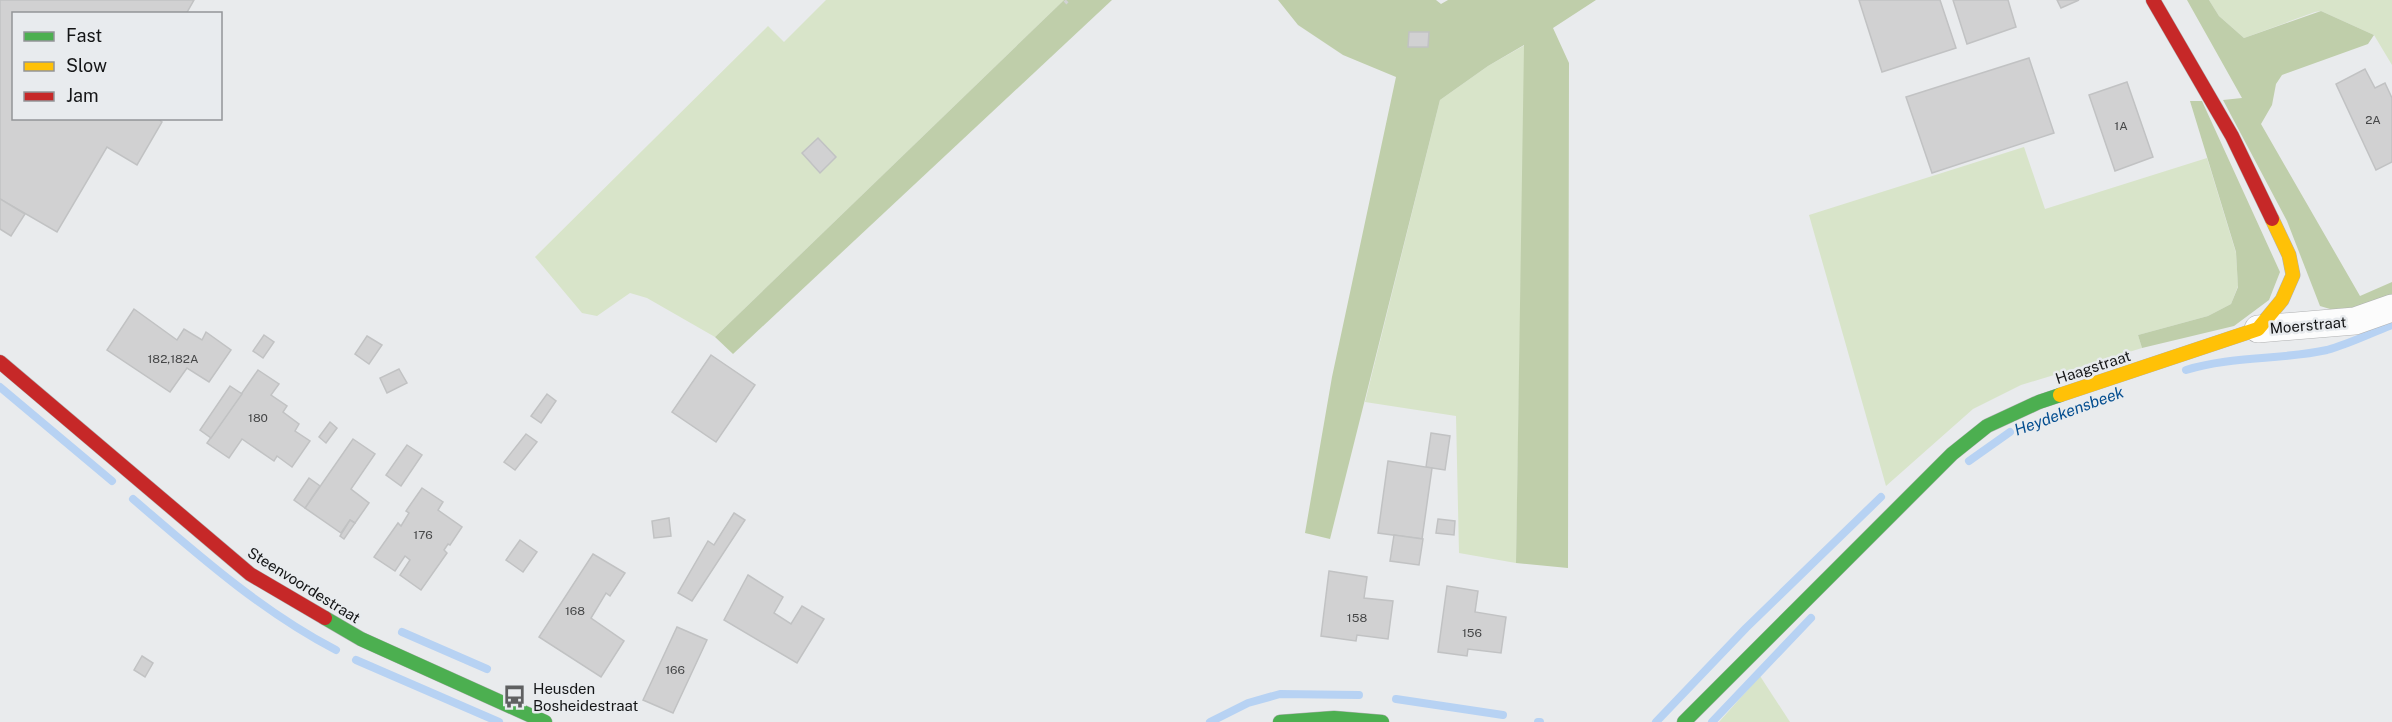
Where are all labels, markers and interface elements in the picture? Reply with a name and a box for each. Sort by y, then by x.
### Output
legend [12,12,222,120]
text: Fast [66,25,102,46]
text: Slow [66,55,107,76]
text: Jam [66,85,99,106]
house number: 2A [2365,113,2381,127]
house number: 1A [2114,119,2128,133]
street label: Moerstraat [2269,313,2347,337]
street label: Haagstraat [2053,347,2133,387]
house number: 182,182A [147,352,199,366]
water label: Heydekensbeek [2012,382,2127,440]
house number: 180 [248,411,268,425]
house number: 176 [413,528,433,542]
street label: Steenvoordestraat [245,544,363,627]
house number: 168 [565,604,585,618]
house number: 158 [1347,611,1367,625]
house number: 156 [1462,626,1482,640]
house number: 166 [665,663,685,677]
place label: Heusden Bosheidestraat [533,680,638,714]
bus stop icon: Heusden Bosheidestraat [502,684,528,710]

